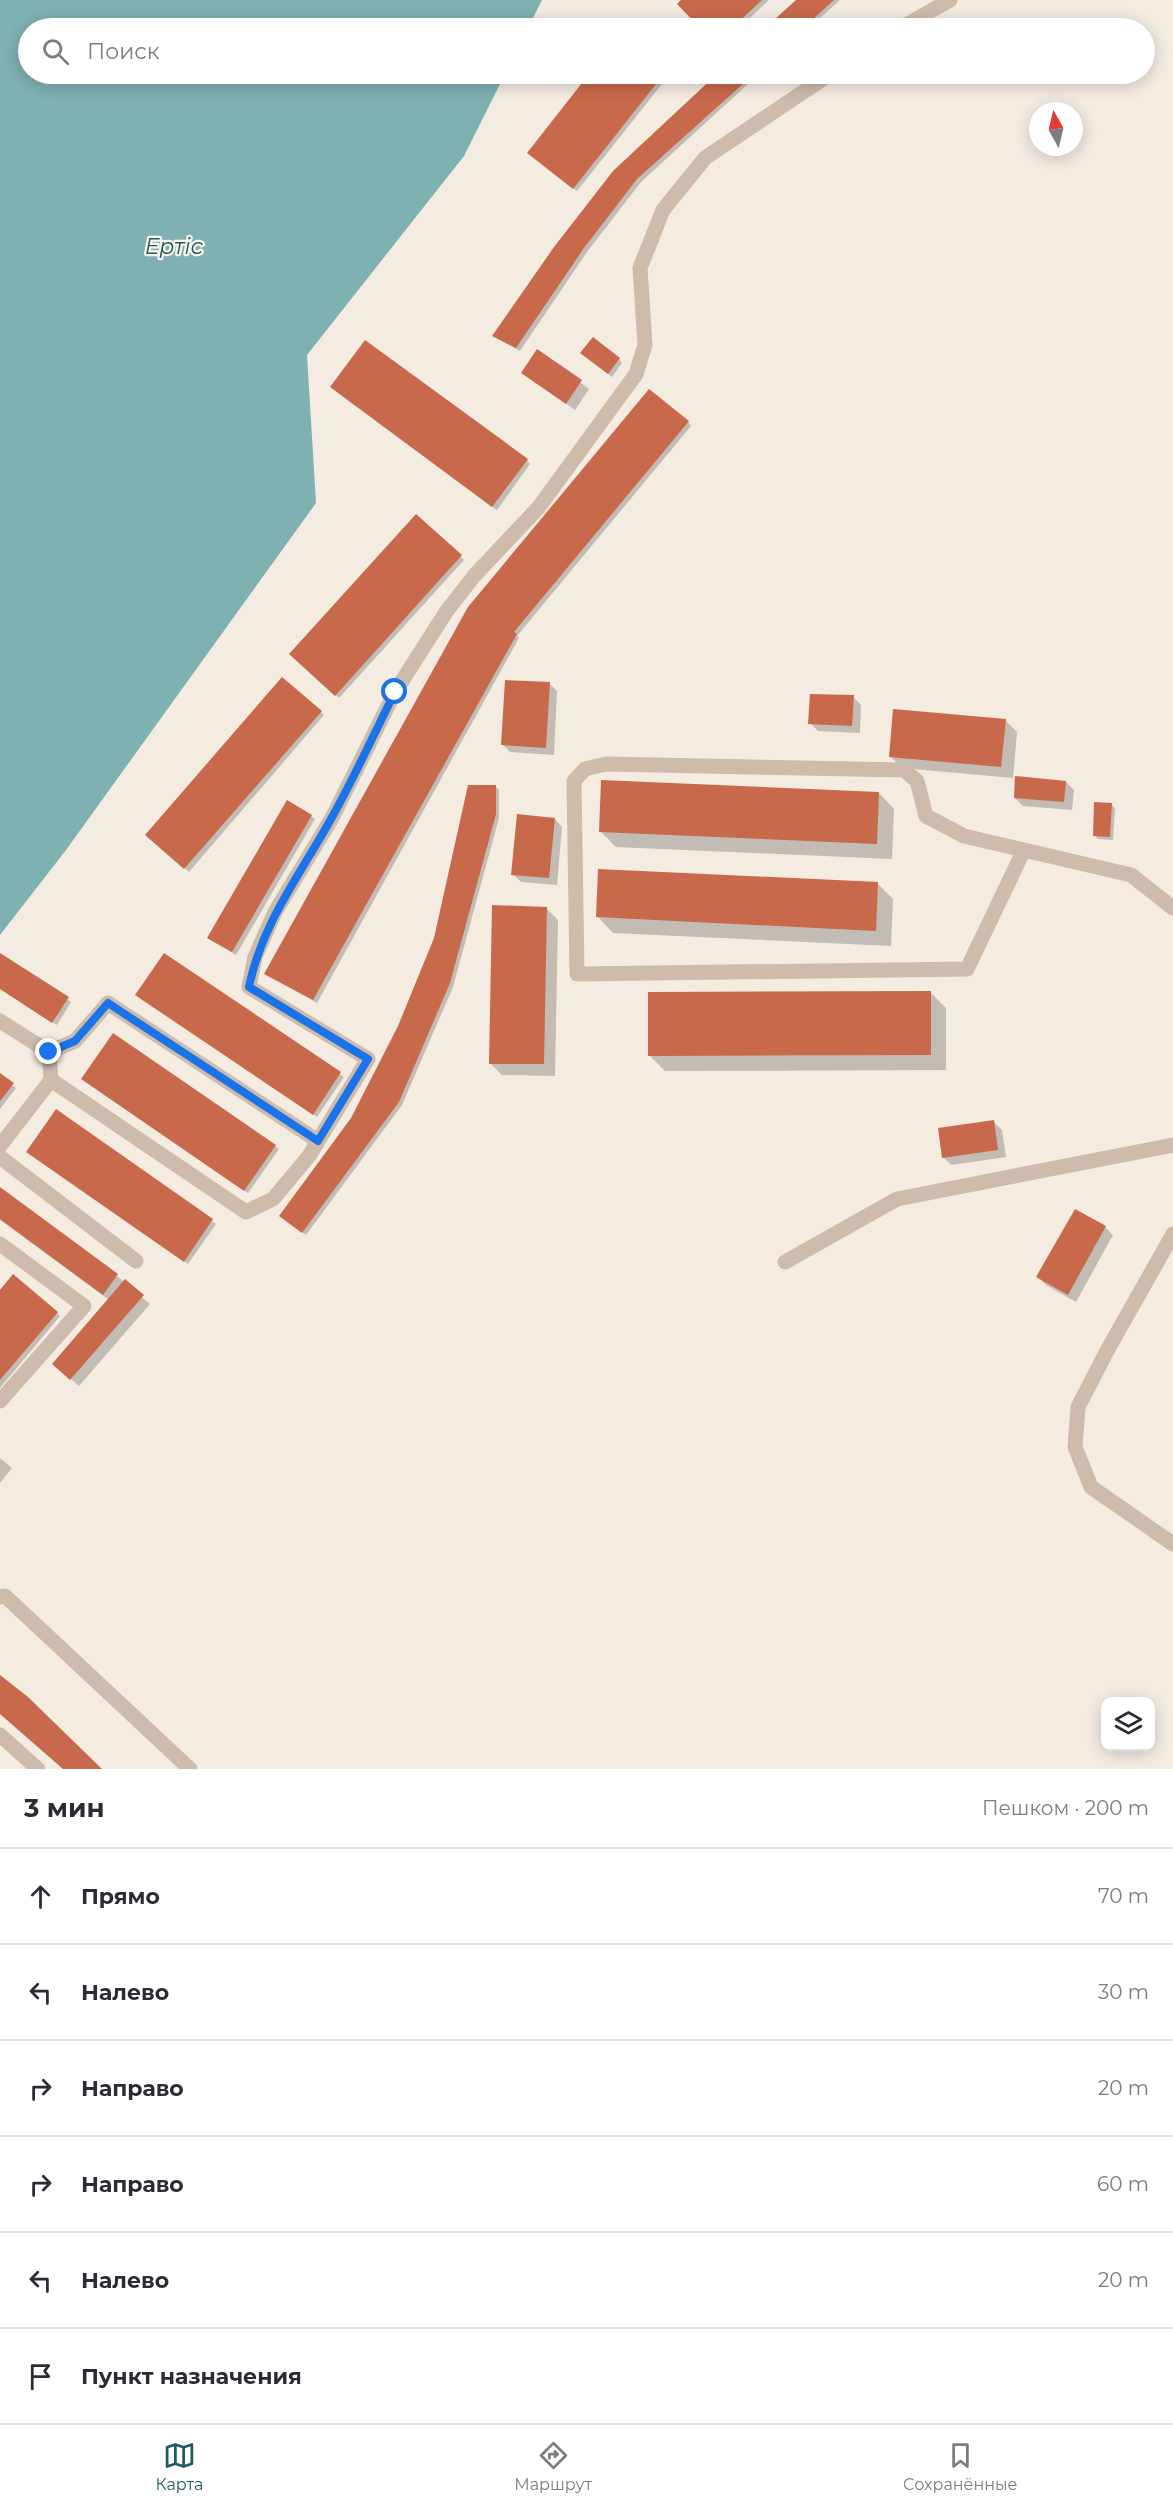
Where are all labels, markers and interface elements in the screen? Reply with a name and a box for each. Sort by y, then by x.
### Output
search box [18,18,1155,84]
icon: search [39,35,72,68]
text: Поиск [87,38,159,65]
north arrow [1029,102,1083,156]
water label: Ертіс [145,233,203,260]
route start [381,678,407,704]
route end [35,1038,61,1064]
map controls [1101,1697,1155,1751]
button: layers [1101,1697,1155,1751]
text: 3 мин [24,1792,104,1824]
text: Пешком · 200 m [982,1796,1149,1820]
icon: ahead [24,1880,57,1913]
text: Прямо [81,1883,160,1910]
text: 70 m [1098,1884,1149,1908]
icon: left [24,1976,57,2009]
text: Налево [81,1979,169,2006]
text: 30 m [1098,1980,1149,2004]
icon: right [24,2072,57,2105]
text: Направо [81,2075,184,2102]
text: 20 m [1098,2076,1149,2100]
icon: right [24,2168,57,2201]
text: Направо [81,2171,184,2198]
text: 60 m [1097,2172,1149,2196]
icon: left [24,2264,57,2297]
text: Налево [81,2267,169,2294]
text: 20 m [1098,2268,1149,2292]
icon: arrive [24,2360,57,2393]
text: Пункт назначения [81,2363,302,2390]
tab: Карта [155,2439,203,2494]
tab: Маршрут [514,2439,592,2494]
tab: Сохранённые [903,2439,1017,2494]

